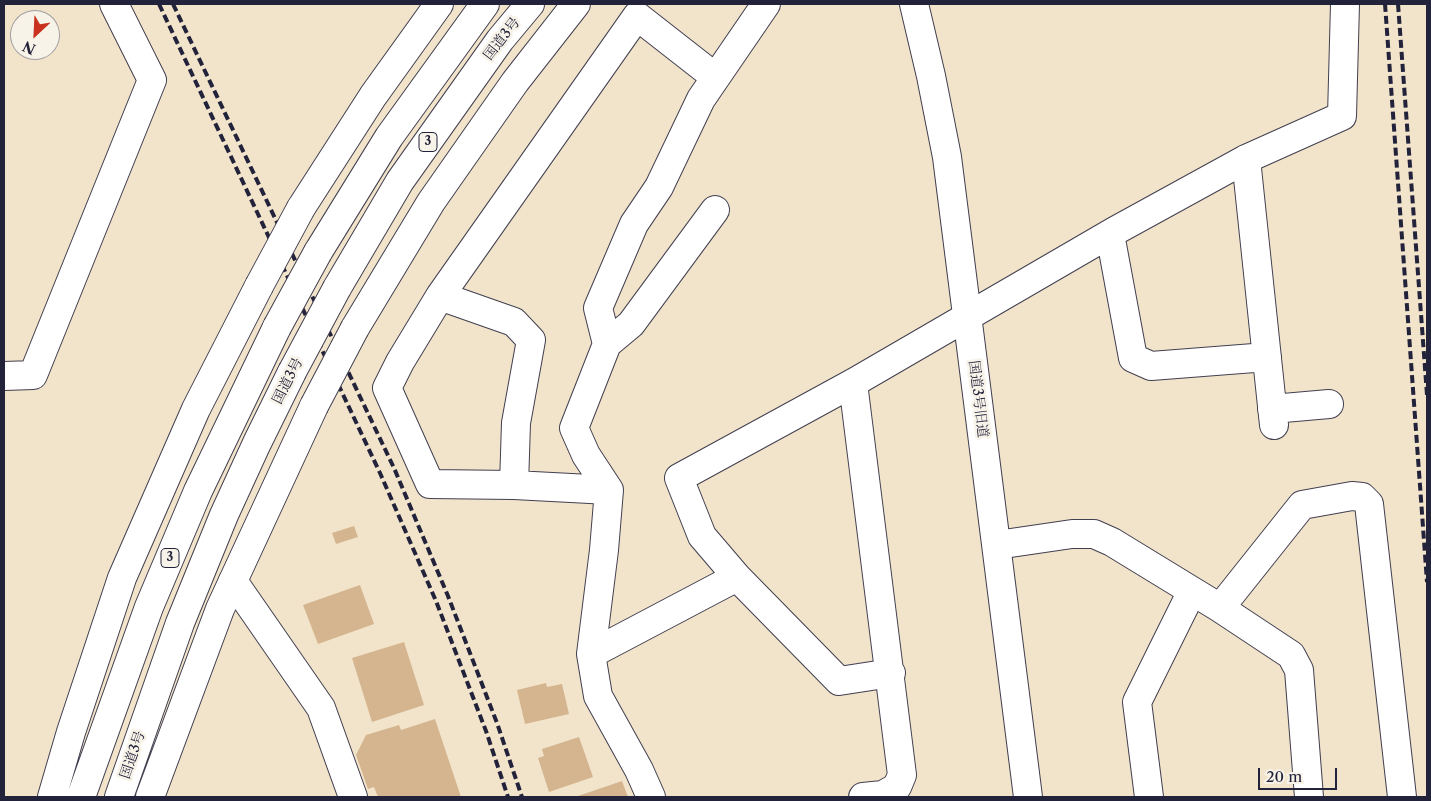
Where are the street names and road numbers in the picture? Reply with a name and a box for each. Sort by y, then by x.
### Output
street label: 国道3号 [480,14,524,64]
road number: 3 [419,132,437,152]
street label: 国道3号 [269,355,307,407]
street label: 国道3号旧道 [965,359,991,439]
road number: 3 [161,548,179,568]
street label: 国道3号 [117,729,149,781]

